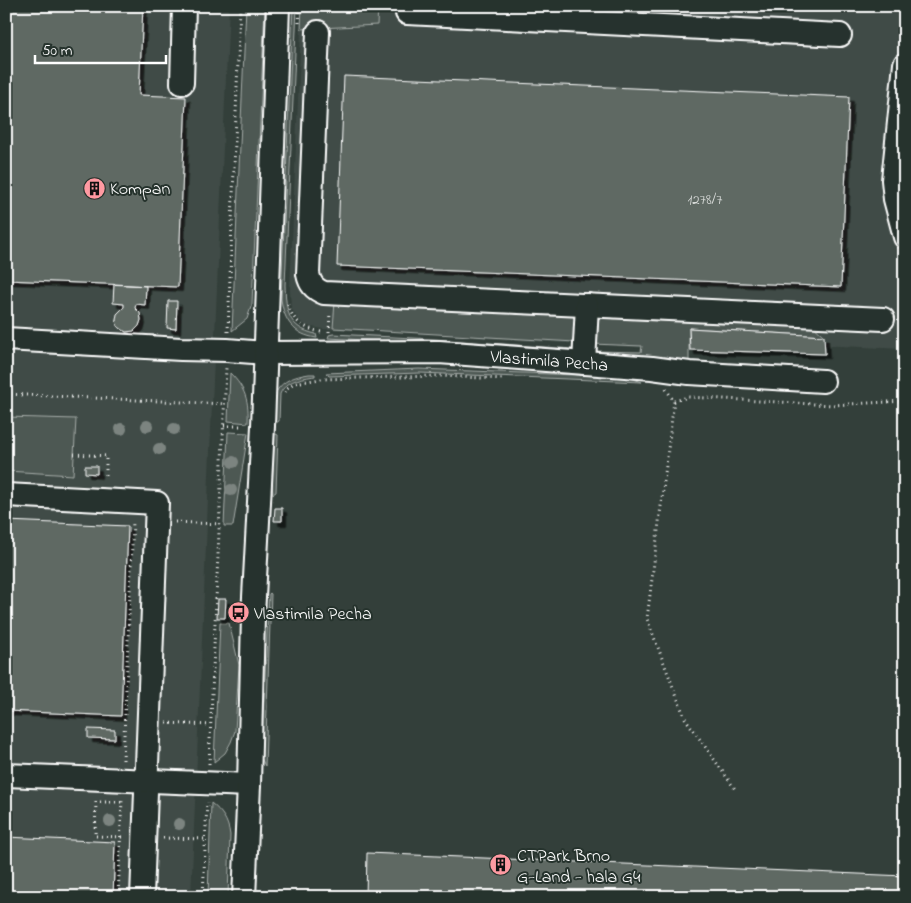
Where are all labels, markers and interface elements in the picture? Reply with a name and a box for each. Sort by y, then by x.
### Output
scale bar [35,32,166,64]
text: 50 m [42,40,73,62]
building icon: Kompan [82,176,106,200]
place label: Kompan [110,177,171,203]
house number: 1278/7 [688,189,722,211]
street label: Vlastimila Pecha [488,345,609,380]
bus stop icon: Vlastimila Pecha [226,601,250,625]
place label: Vlastimila Pecha [253,602,372,628]
place label: CTPark Brno G-Land - hala G4 [517,844,641,891]
building icon: CTPark Brno G-Land - hala G4 [489,853,513,877]

